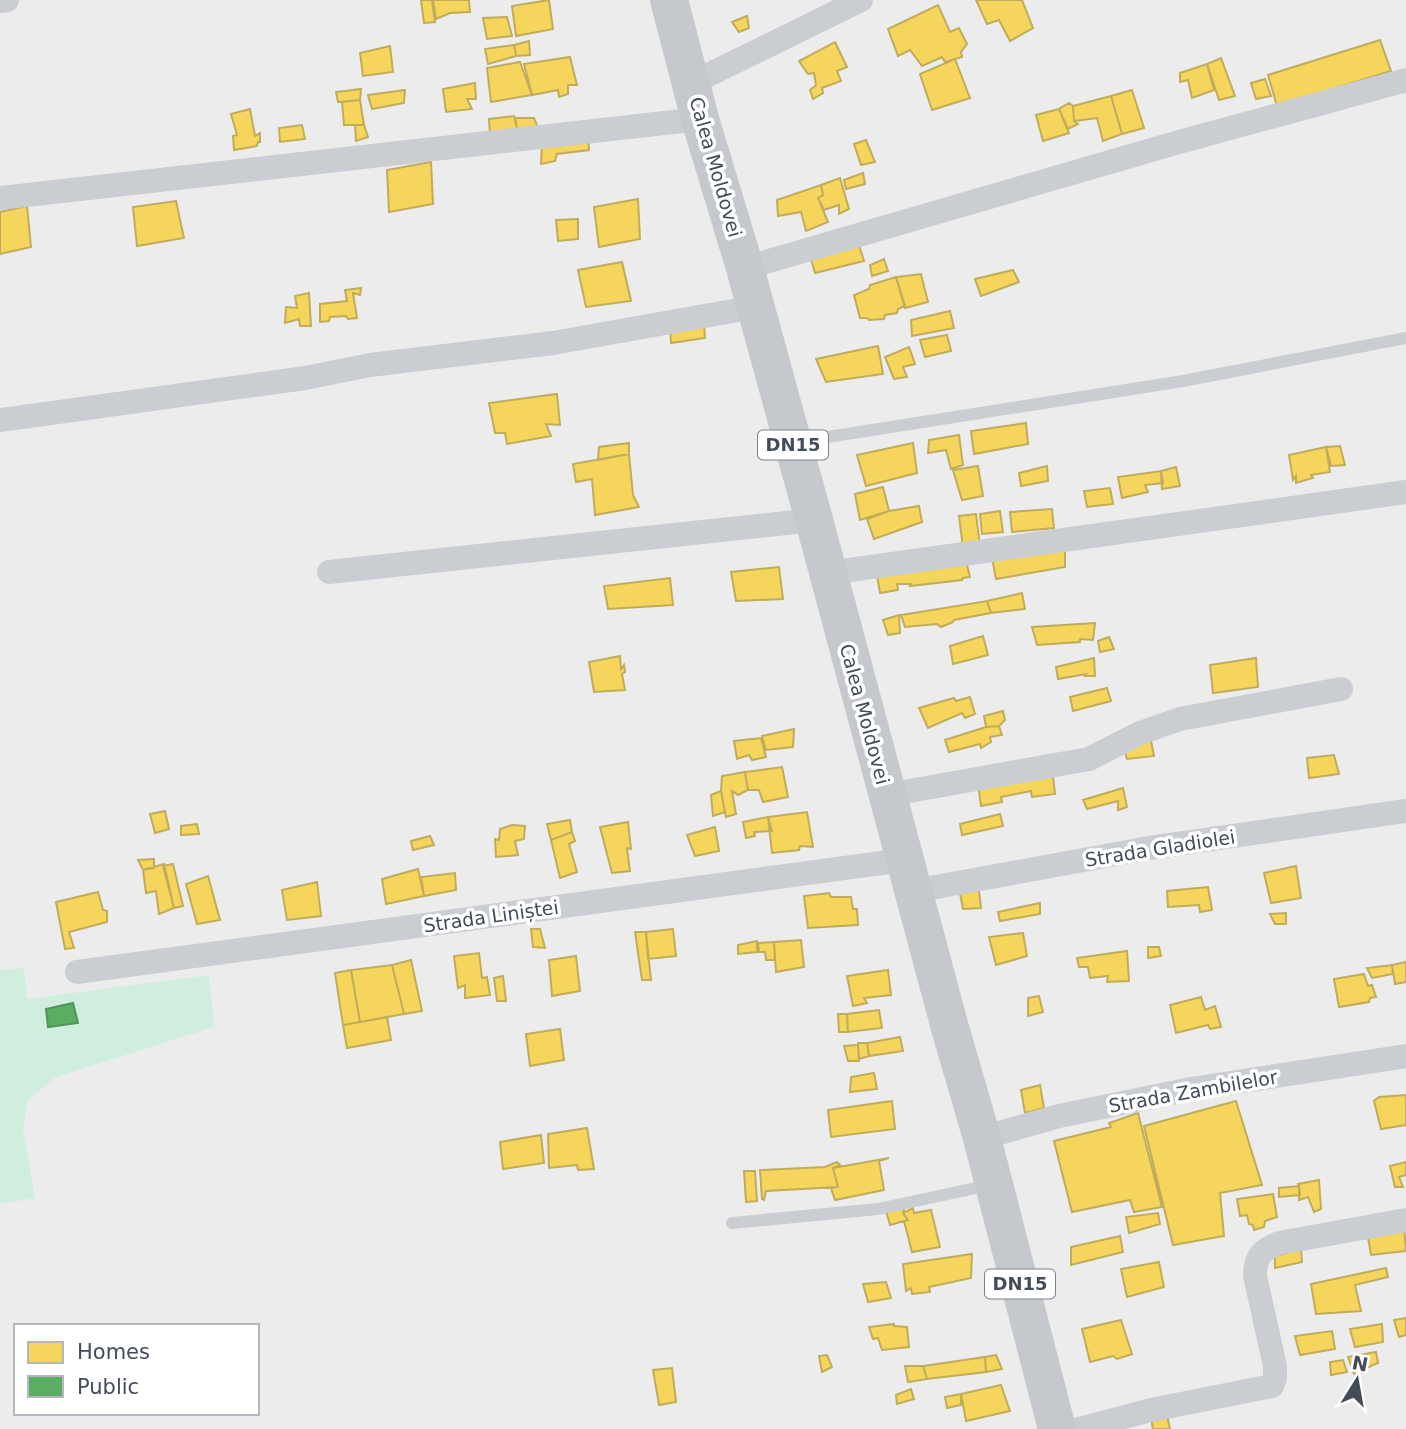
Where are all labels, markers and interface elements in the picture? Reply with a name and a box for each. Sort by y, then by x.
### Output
street label: Calea Moldovei [685,94,747,240]
road number: DN15 [758,430,828,460]
street label: Calea Moldovei [836,641,894,787]
street label: Strada Gladiolei [1083,825,1237,871]
street label: Strada Liniștei [422,896,560,937]
street label: Strada Zambilelor [1107,1065,1279,1117]
road number: DN15 [985,1269,1055,1298]
legend [14,1324,259,1415]
text: Homes [77,1340,150,1364]
north arrow [1322,1345,1392,1415]
text: N [1350,1351,1370,1376]
text: Public [77,1375,139,1399]

